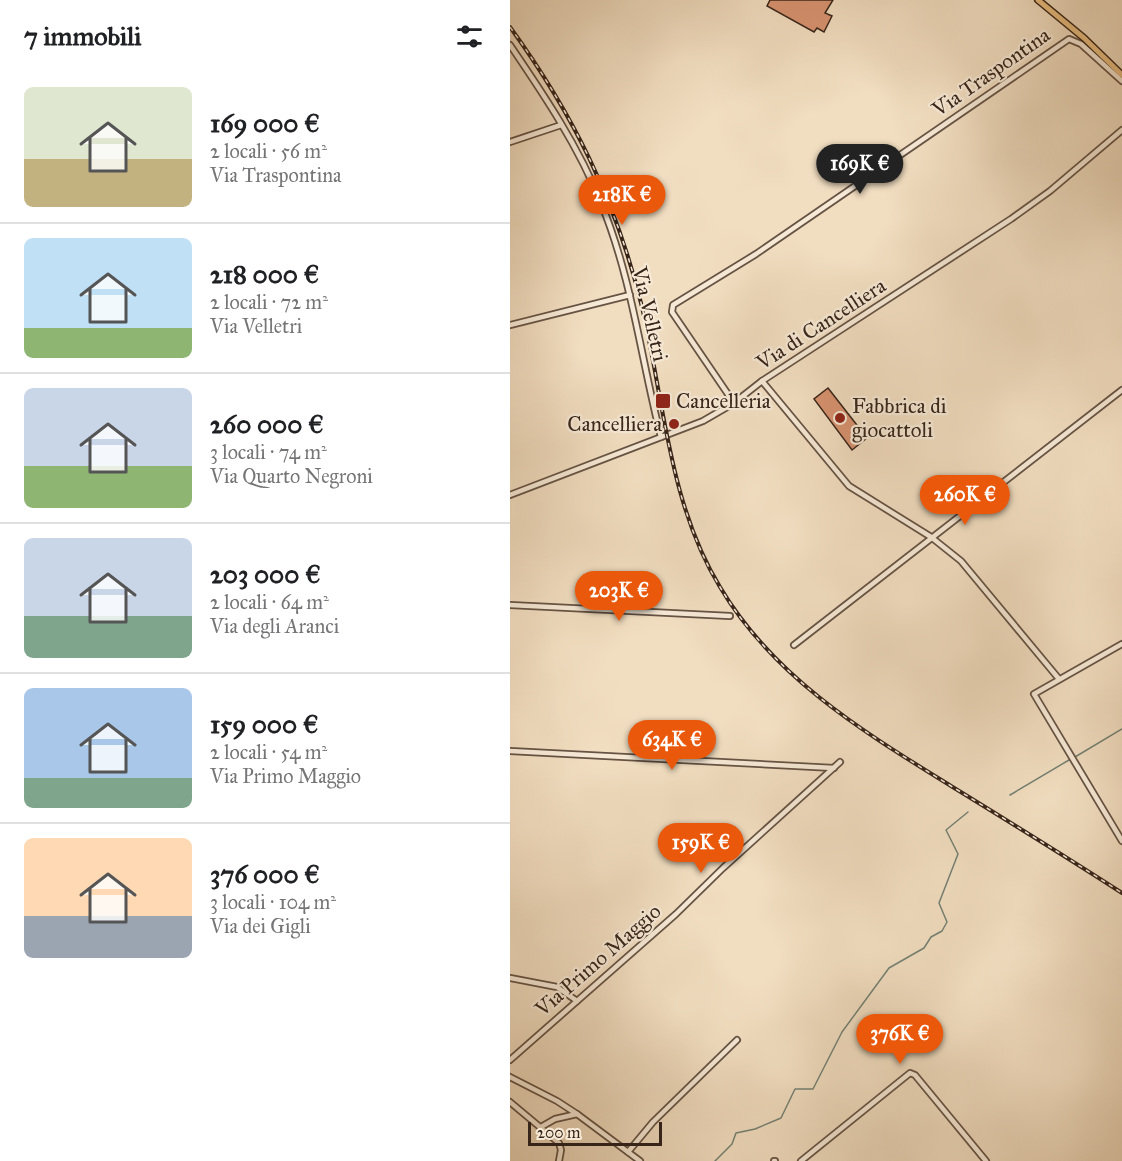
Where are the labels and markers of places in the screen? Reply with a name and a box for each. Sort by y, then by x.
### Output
pin: 169K € [811,144,909,195]
pin: 218K € [573,175,671,226]
place label: Cancelleria [676,388,771,414]
marker: Cancelleria [654,392,672,410]
place label: Fabbrica di giocattoli [852,393,947,443]
place label: Cancelliera [567,411,662,437]
marker: Fabbrica di giocattoli [833,411,847,425]
marker: Cancelliera [667,417,681,431]
pin: 260K € [916,475,1014,526]
pin: 203K € [570,571,668,622]
pin: 634K € [623,720,721,771]
pin: 159K € [652,823,750,874]
pin: 376K € [851,1014,949,1065]

